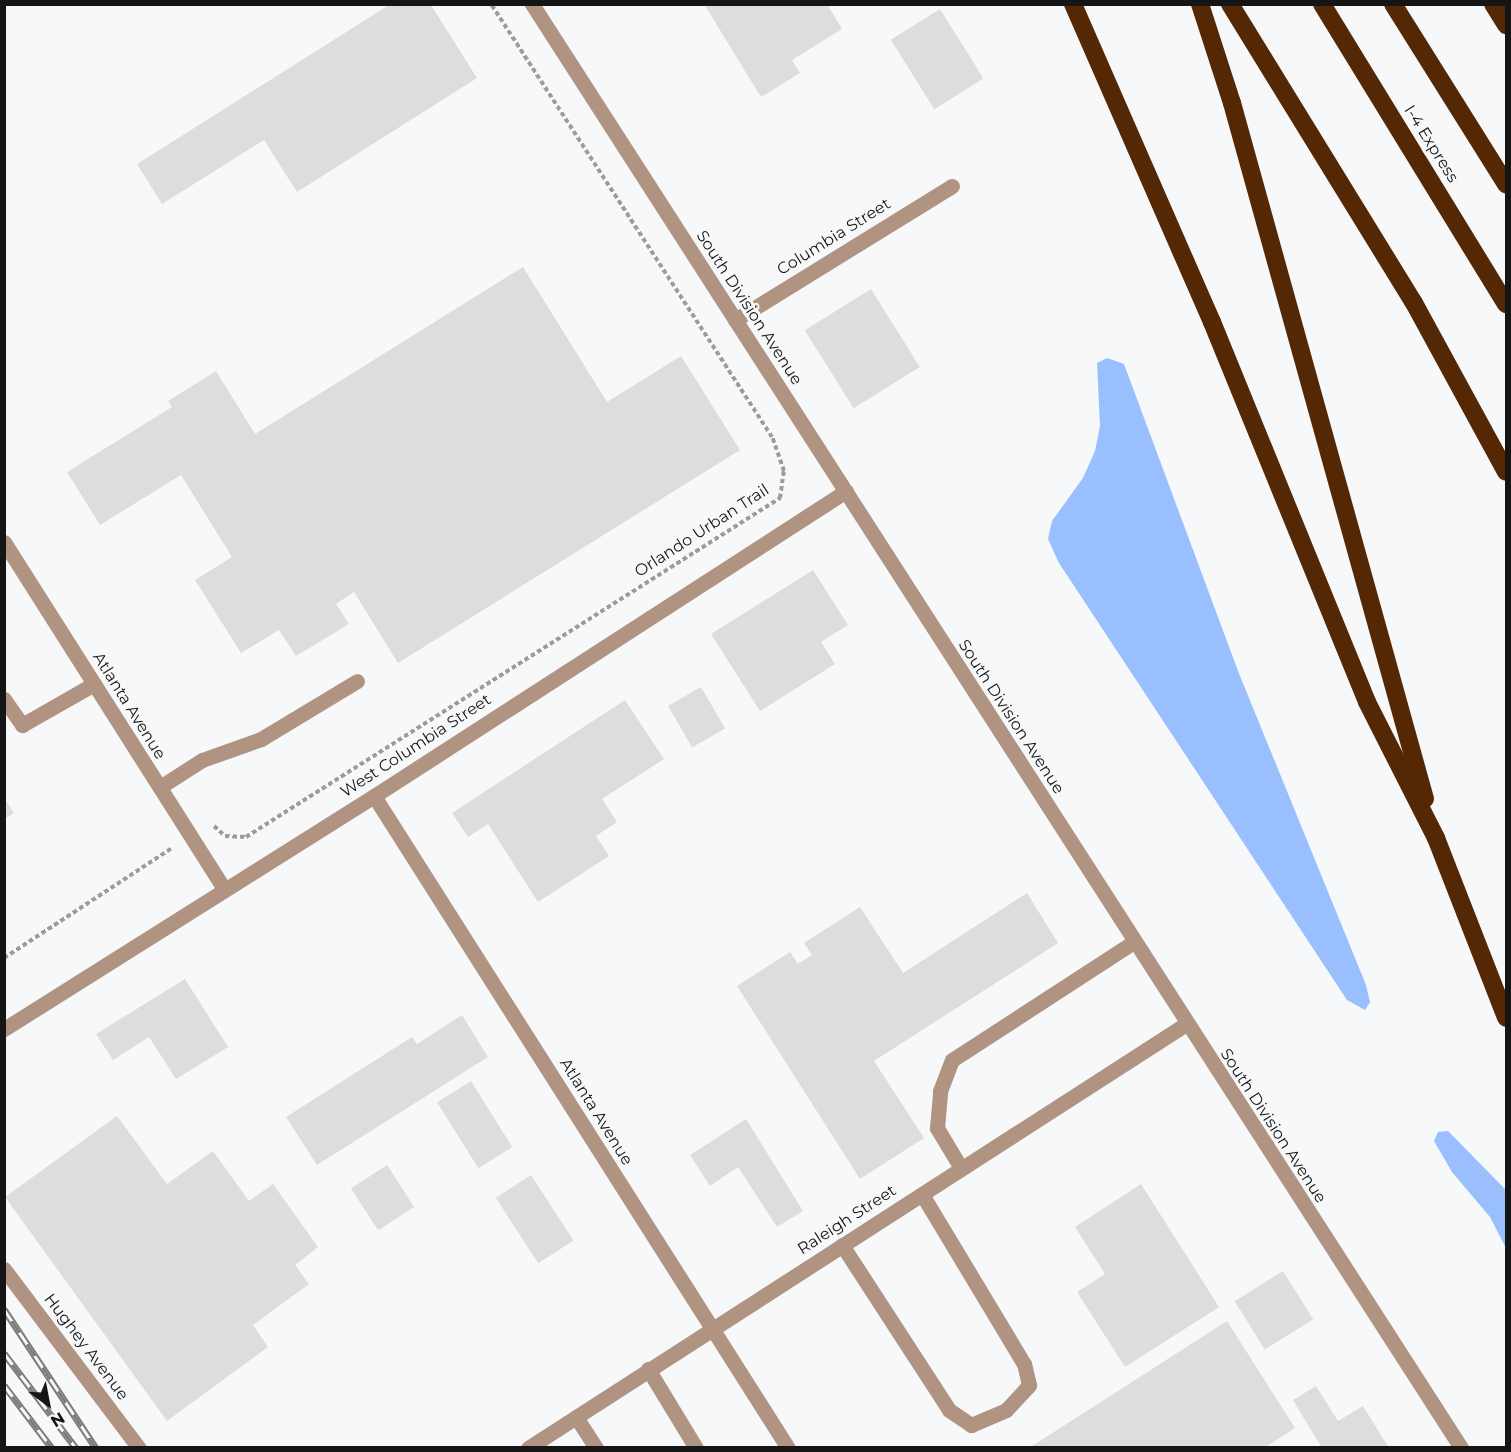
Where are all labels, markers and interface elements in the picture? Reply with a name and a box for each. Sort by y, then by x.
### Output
street label: I-4 Express [1400,102,1462,186]
street label: Columbia Street [774,194,894,280]
street label: South Division Avenue [692,227,806,389]
street label: Orlando Urban Trail [631,480,773,582]
street label: South Division Avenue [954,636,1068,798]
street label: Atlanta Avenue [88,649,170,763]
street label: West Columbia Street [337,690,495,802]
street label: South Division Avenue [1216,1045,1330,1207]
street label: Atlanta Avenue [555,1055,637,1169]
street label: Raleigh Street [794,1181,900,1259]
street label: Hughey Avenue [40,1290,132,1404]
north arrow [18,1374,78,1434]
text: N [47,1408,68,1431]

